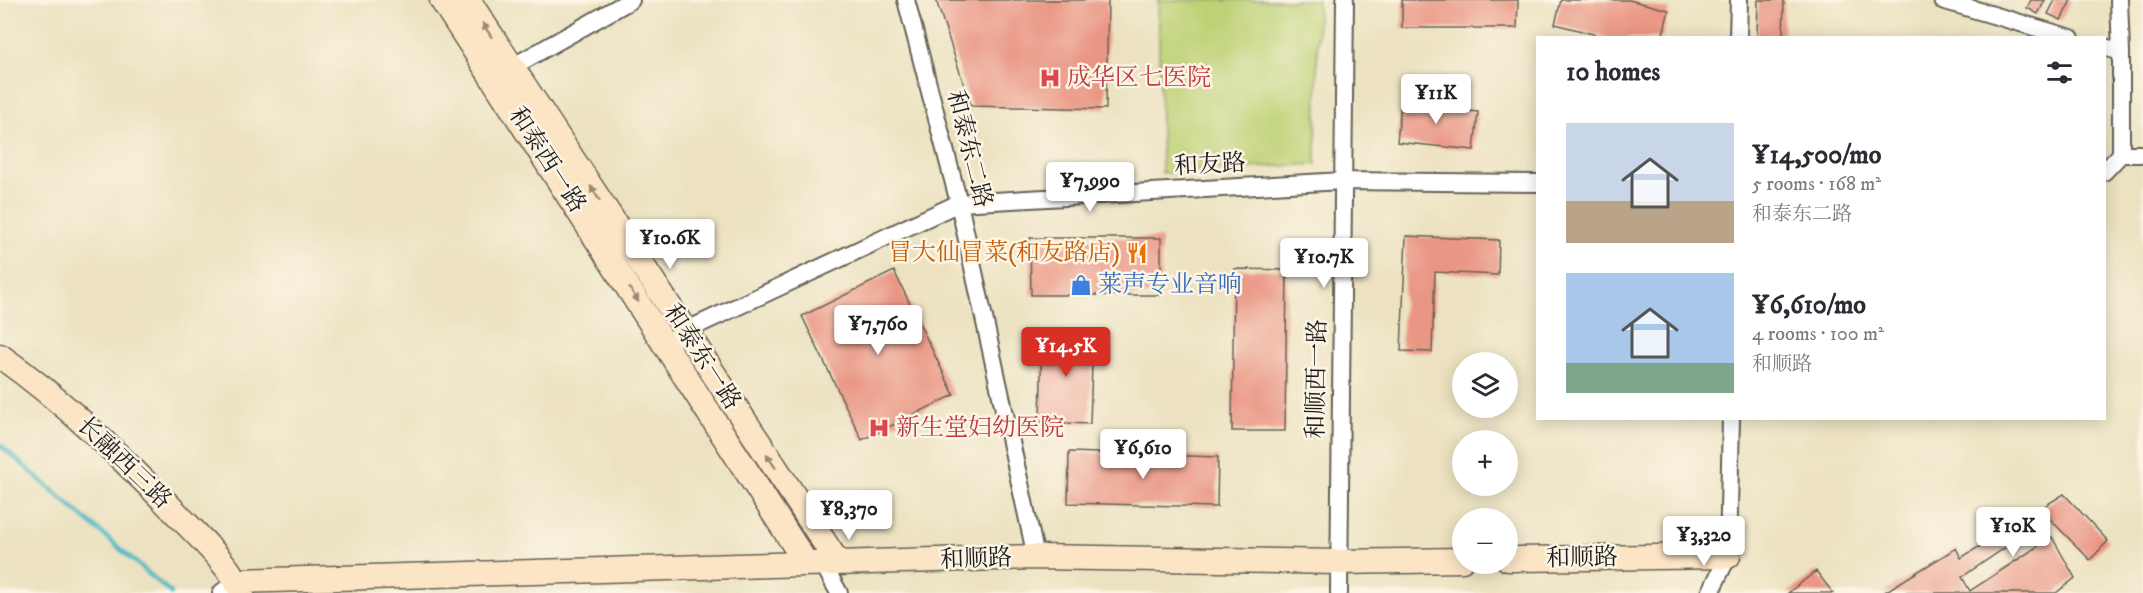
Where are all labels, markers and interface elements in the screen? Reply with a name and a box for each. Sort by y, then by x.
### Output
one-way arrow [482,22,493,38]
text: 10 homes [1566,56,1660,89]
icon: filters [2043,56,2076,89]
place label: 成华区七医院 [1067,63,1211,93]
hospital icon: 成华区七医院 [1038,66,1062,90]
pin: ¥11K [1400,74,1472,125]
text: ¥11K [1415,81,1457,106]
street label: 和泰东二路 [940,87,998,211]
street label: 和泰西一路 [502,102,592,218]
text: ¥14,500/mo [1752,139,1881,172]
icon: home [1614,147,1686,219]
street label: 和友路 [1173,148,1247,182]
pin: ¥7,990 [1041,162,1139,213]
text: ¥7,990 [1060,169,1120,194]
text: 5 rooms · 168 m² [1752,172,1881,197]
one-way arrow [589,185,600,201]
text: 和泰东二路 [1752,202,1852,227]
pin: ¥10.6K [621,219,719,270]
text: ¥10.6K [640,226,700,251]
place label: 冒大仙冒菜(和友路店) [888,238,1120,268]
pin: ¥10.7K [1275,238,1373,289]
restaurant icon: 冒大仙冒菜(和友路店) [1125,241,1149,265]
text: ¥10.7K [1294,245,1354,270]
place label: 莱声专业音响 [1098,270,1242,300]
shop icon: 莱声专业音响 [1069,273,1093,297]
one-way arrow [628,287,640,303]
text: ¥6,610/mo [1752,289,1866,322]
icon: home [1614,297,1686,369]
street label: 和泰东一路 [657,299,747,415]
pin: ¥7,760 [829,305,927,356]
text: ¥7,760 [848,312,908,337]
street label: 和顺西一路 [1301,319,1333,439]
text: 4 rooms · 100 m² [1752,322,1884,347]
pin: ¥14.5K [1017,327,1115,378]
text: ¥14.5K [1035,334,1097,359]
map controls [1452,352,1518,574]
button: layers [1452,352,1518,418]
text: 和顺路 [1752,352,1812,377]
street label: 长融西三路 [70,411,178,515]
place label: 新生堂妇幼医院 [896,413,1064,443]
hospital icon: 新生堂妇幼医院 [867,416,891,440]
pin: ¥6,610 [1094,429,1192,480]
button: + [1452,430,1518,496]
text: ¥6,610 [1114,436,1172,461]
one-way arrow [766,453,777,469]
pin: ¥8,370 [800,490,898,541]
text: ¥8,370 [820,497,878,522]
pin: ¥10K [1977,507,2049,558]
button: − [1452,508,1518,574]
text: ¥10K [1990,514,2036,539]
pin: ¥3,320 [1655,516,1753,567]
text: ¥3,320 [1677,523,1731,548]
street label: 和顺路 [1546,542,1618,574]
street label: 和顺路 [939,543,1013,575]

